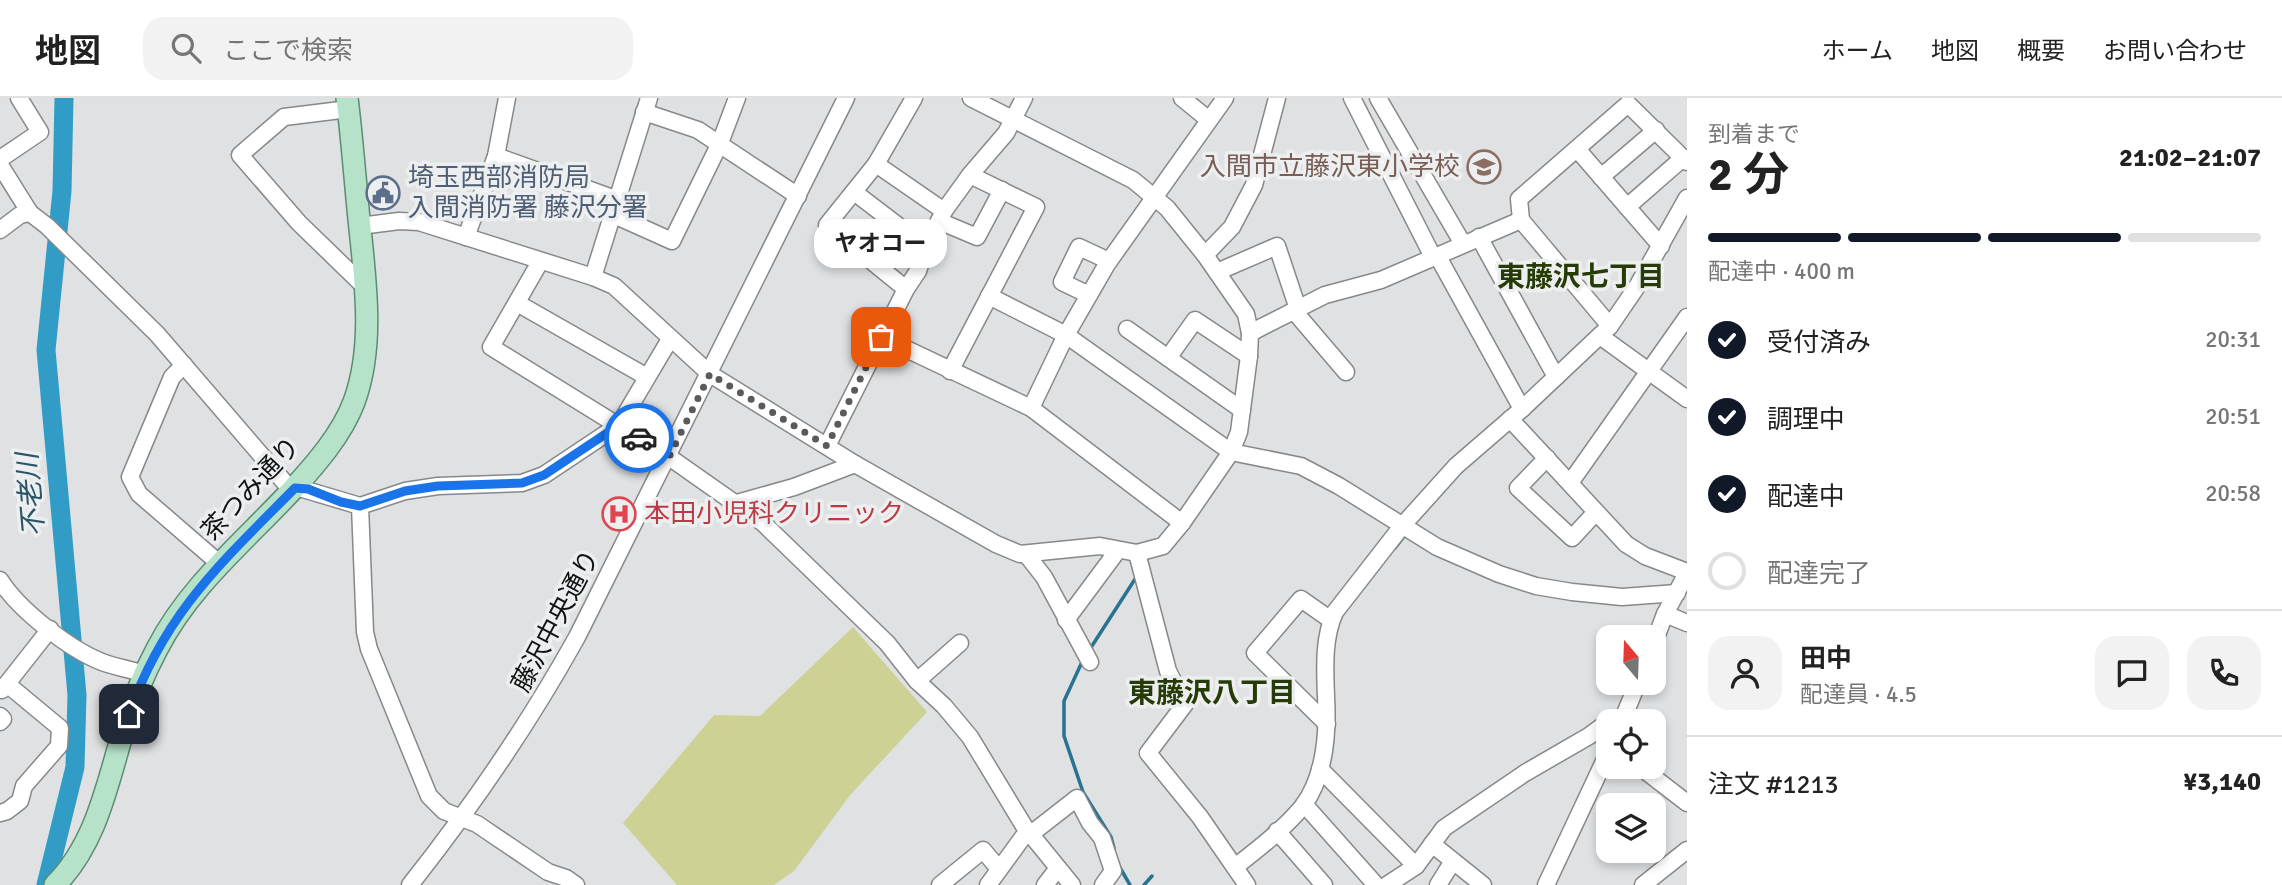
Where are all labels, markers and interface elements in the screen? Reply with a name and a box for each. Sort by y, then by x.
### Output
search box [143,17,633,80]
icon: search [167,29,205,67]
text: 地図 [35,31,101,72]
text: ここで検索 [223,35,353,67]
text: ホーム [1822,36,1893,66]
text: 地図 [1931,36,1979,66]
text: 概要 [2017,36,2065,66]
text: お問い合わせ [2103,36,2247,66]
text: 到着まで [1708,120,1800,149]
text: 21:02–21:07 [2119,142,2261,174]
text: 2 分 [1708,147,1789,203]
school or university icon: 入間市立藤沢東小学校 [1465,148,1503,186]
place label: 入間市立藤沢東小学校 [1200,151,1460,183]
place label: 埼玉西部消防局 入間消防署 藤沢分署 [408,162,648,224]
public building icon: 埼玉西部消防局 入間消防署 藤沢分署 [364,174,402,212]
callout: ヤオコー [814,218,948,267]
text: ヤオコー [835,229,927,258]
text: 配達中 · 400 m [1708,257,1855,286]
district label: 東藤沢七丁目 [1497,260,1665,294]
pin [851,307,911,367]
icon: bag [862,318,900,356]
icon: check [1708,321,1746,359]
text: 20:31 [2205,325,2261,354]
text: 受付済み [1767,327,1871,359]
icon: check [1708,398,1746,436]
text: 20:51 [2205,402,2261,431]
courier [604,403,674,473]
text: 調理中 [1767,404,1845,436]
icon: car [620,419,658,457]
street label: 茶つみ通り [195,431,307,547]
water label: 不老川 [10,449,52,538]
icon: check [1708,475,1746,513]
text: 20:58 [2205,479,2261,508]
text: 配達中 [1767,481,1845,513]
hospital icon: 本田小児科クリニック [600,495,638,533]
place label: 本田小児科クリニック [644,498,904,530]
street label: 藤沢中央通り [505,545,607,697]
text: 配達完了 [1767,558,1871,590]
north arrow [1596,625,1666,695]
map controls [1596,625,1666,863]
button: person [1708,636,1782,710]
button: chat [2095,636,2169,710]
button: phone [2187,636,2261,710]
text: 田中 [1800,643,1852,675]
district label: 東藤沢八丁目 [1128,676,1296,710]
text: 配達員 · 4.5 [1800,680,1917,709]
pin [99,684,159,744]
icon: home [110,695,148,733]
button: locate [1596,709,1666,779]
text: ¥3,140 [2183,766,2261,798]
text: 注文 #1213 [1708,769,1839,801]
button: layers [1596,793,1666,863]

